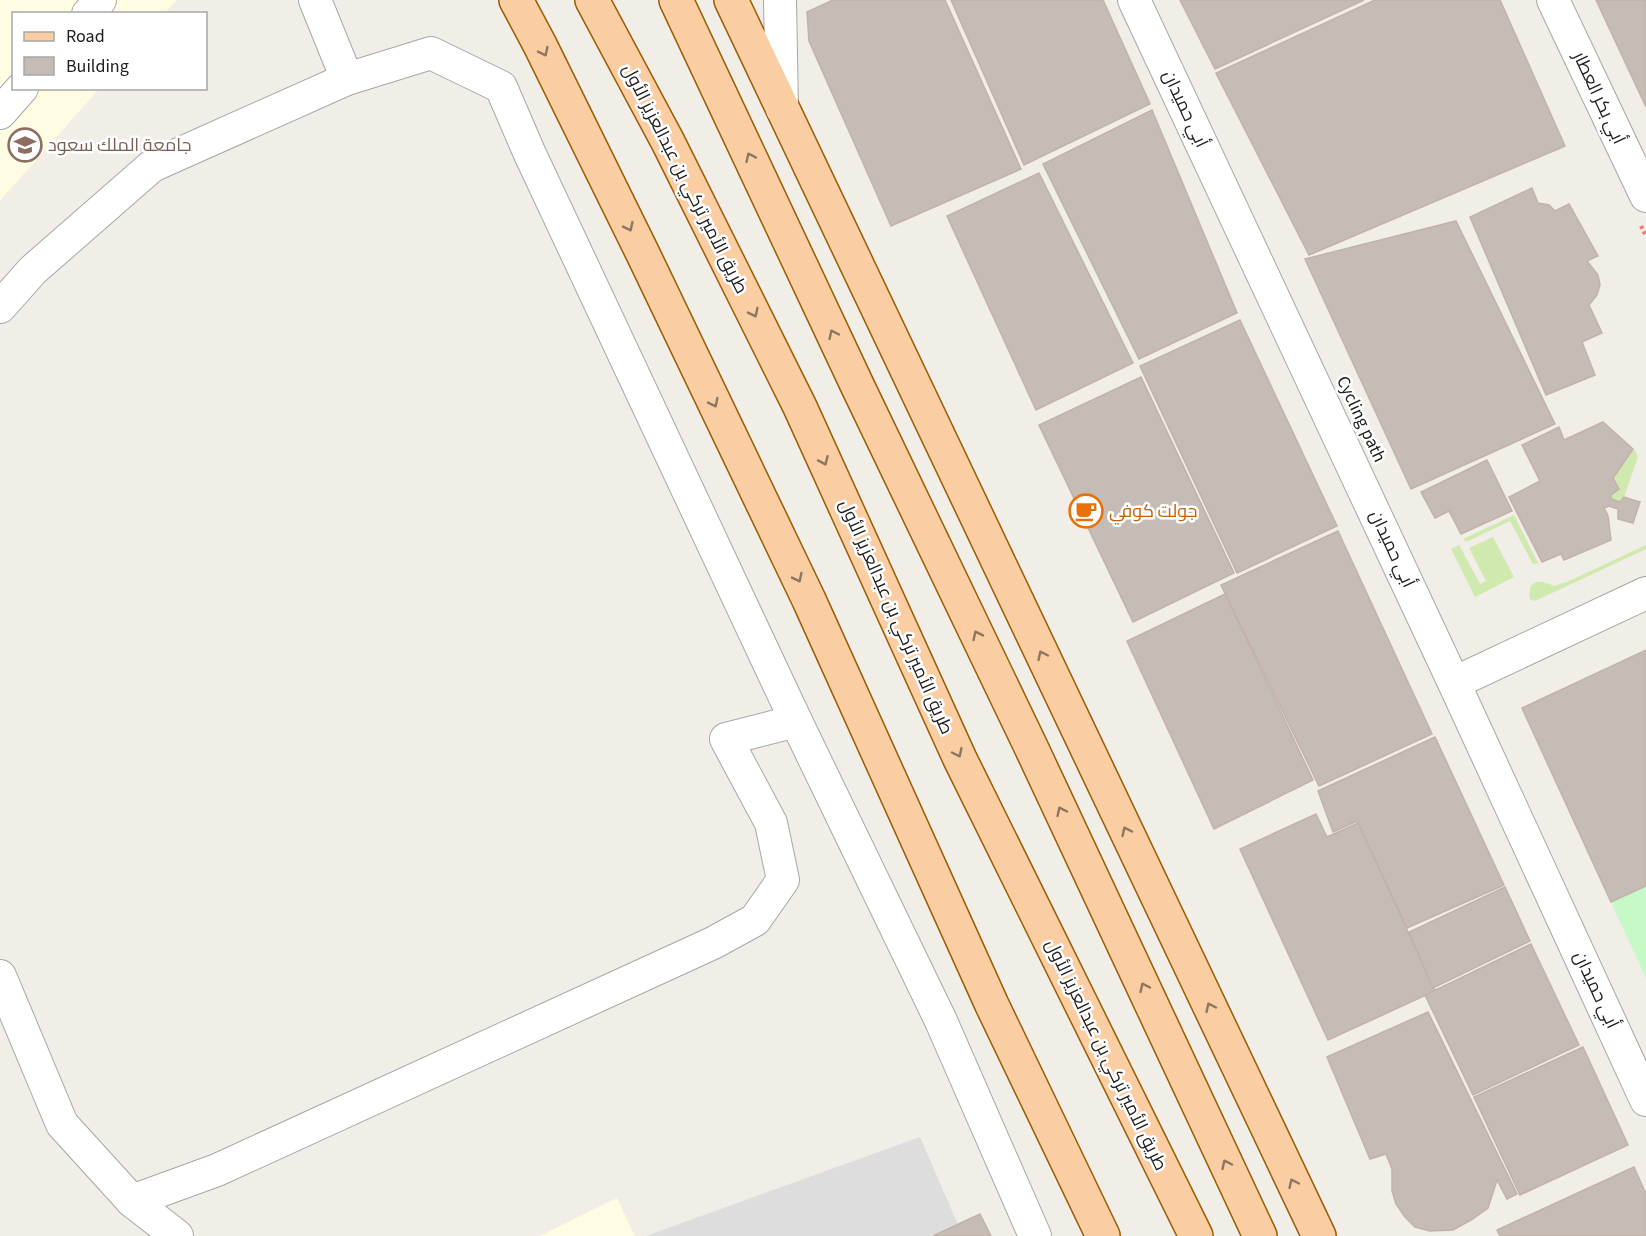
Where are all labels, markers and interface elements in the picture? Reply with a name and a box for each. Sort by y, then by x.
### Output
legend [12,12,207,90]
text: Road [66,24,105,49]
one-way arrow [536,45,548,56]
street label: أبي بكر العطار [1565,47,1631,149]
text: Building [66,54,129,79]
street label: طريق الأمير تركي بن عبدالعزيز الأول [615,60,754,299]
street label: أبي حميدان [1155,66,1214,152]
school or university icon: جامعة الملك سعود [7,127,43,163]
place label: جامعة الملك سعود [48,133,192,158]
one-way arrow [745,153,757,164]
one-way arrow [622,220,634,231]
one-way arrow [746,307,758,318]
one-way arrow [828,329,840,340]
street label: Cycling path [1330,372,1392,466]
one-way arrow [707,396,718,407]
one-way arrow [817,454,829,465]
cafe icon: جولت كوفي [1068,493,1104,529]
street label: طريق الأمير تركي بن عبدالعزيز الأول [832,496,959,739]
place label: جولت كوفي [1109,499,1198,525]
street label: أبي حميدان [1362,506,1421,592]
one-way arrow [791,572,803,583]
one-way arrow [972,630,984,641]
one-way arrow [1037,650,1049,661]
one-way arrow [950,746,962,757]
one-way arrow [1056,806,1068,817]
one-way arrow [1121,827,1133,838]
street label: طريق الأمير تركي بن عبدالعزيز الأول [1038,935,1173,1175]
street label: أبي حميدان [1566,947,1625,1033]
one-way arrow [1139,983,1151,994]
one-way arrow [1205,1003,1217,1014]
one-way arrow [1222,1160,1234,1171]
one-way arrow [1289,1179,1301,1190]

